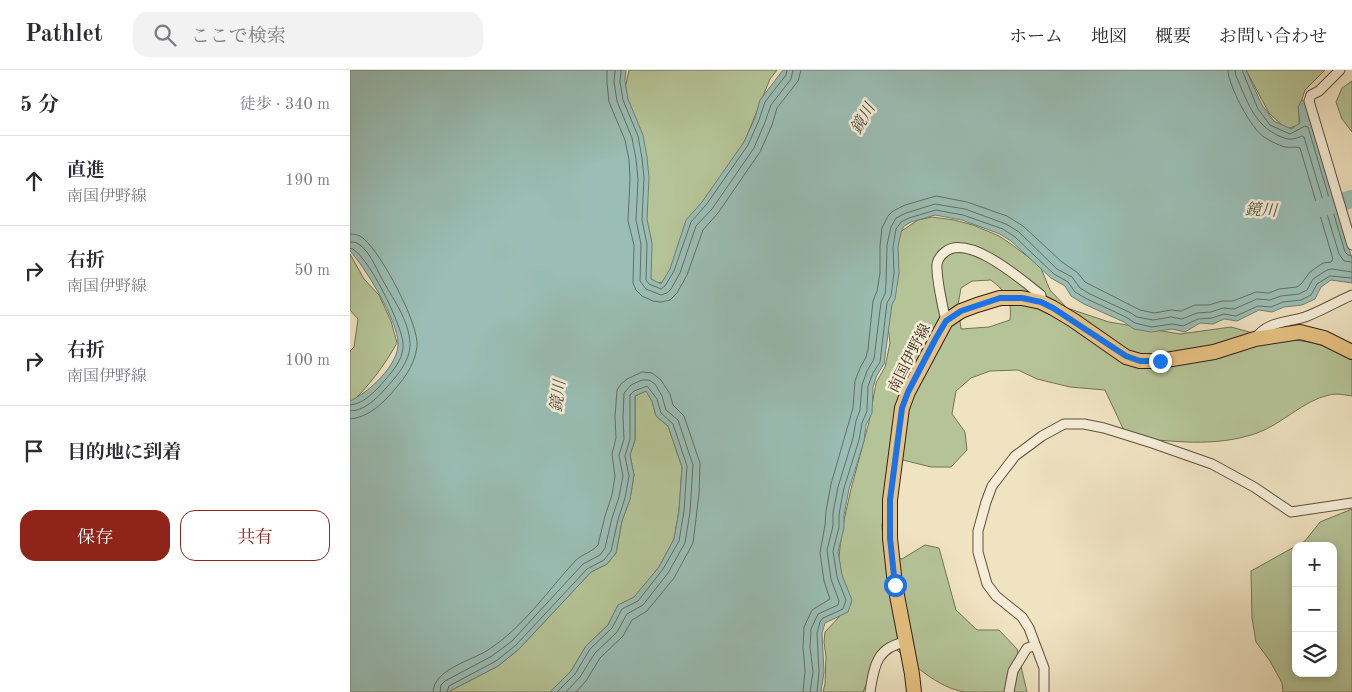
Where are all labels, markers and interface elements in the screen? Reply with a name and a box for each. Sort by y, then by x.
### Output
search box [133,12,483,57]
icon: search [151,21,179,49]
text: Pathlet [25,23,103,47]
text: ここで検索 [191,28,286,47]
text: ホーム [1009,28,1063,46]
text: 地図 [1091,28,1127,46]
text: 概要 [1155,28,1191,46]
text: お問い合わせ [1219,28,1327,46]
text: 5 分 [20,95,59,116]
text: 徒歩 · 340 m [240,97,330,113]
water label: 鏡川 [847,98,880,137]
text: 直進 [67,162,105,181]
icon: ahead [20,167,48,195]
text: 190 m [285,173,330,189]
text: 南国伊野線 [67,189,147,205]
water label: 鏡川 [1244,200,1279,220]
text: 右折 [67,252,105,271]
icon: right [20,257,48,285]
text: 50 m [294,263,330,279]
text: 南国伊野線 [67,279,147,295]
street label: 南国伊野線 [885,321,934,396]
text: 右折 [67,342,105,361]
icon: right [20,347,48,375]
route end [1149,350,1172,373]
text: 100 m [285,353,330,369]
text: 南国伊野線 [67,369,147,385]
water label: 鏡川 [547,377,569,413]
icon: arrive [20,437,48,465]
text: 目的地に到着 [67,444,181,463]
button: 保存 [20,510,170,561]
button: 共有 [180,510,330,561]
map controls [1292,542,1337,677]
button: + [1292,542,1337,587]
route start [884,574,907,597]
button: − [1292,587,1337,632]
button: layers [1292,632,1337,677]

